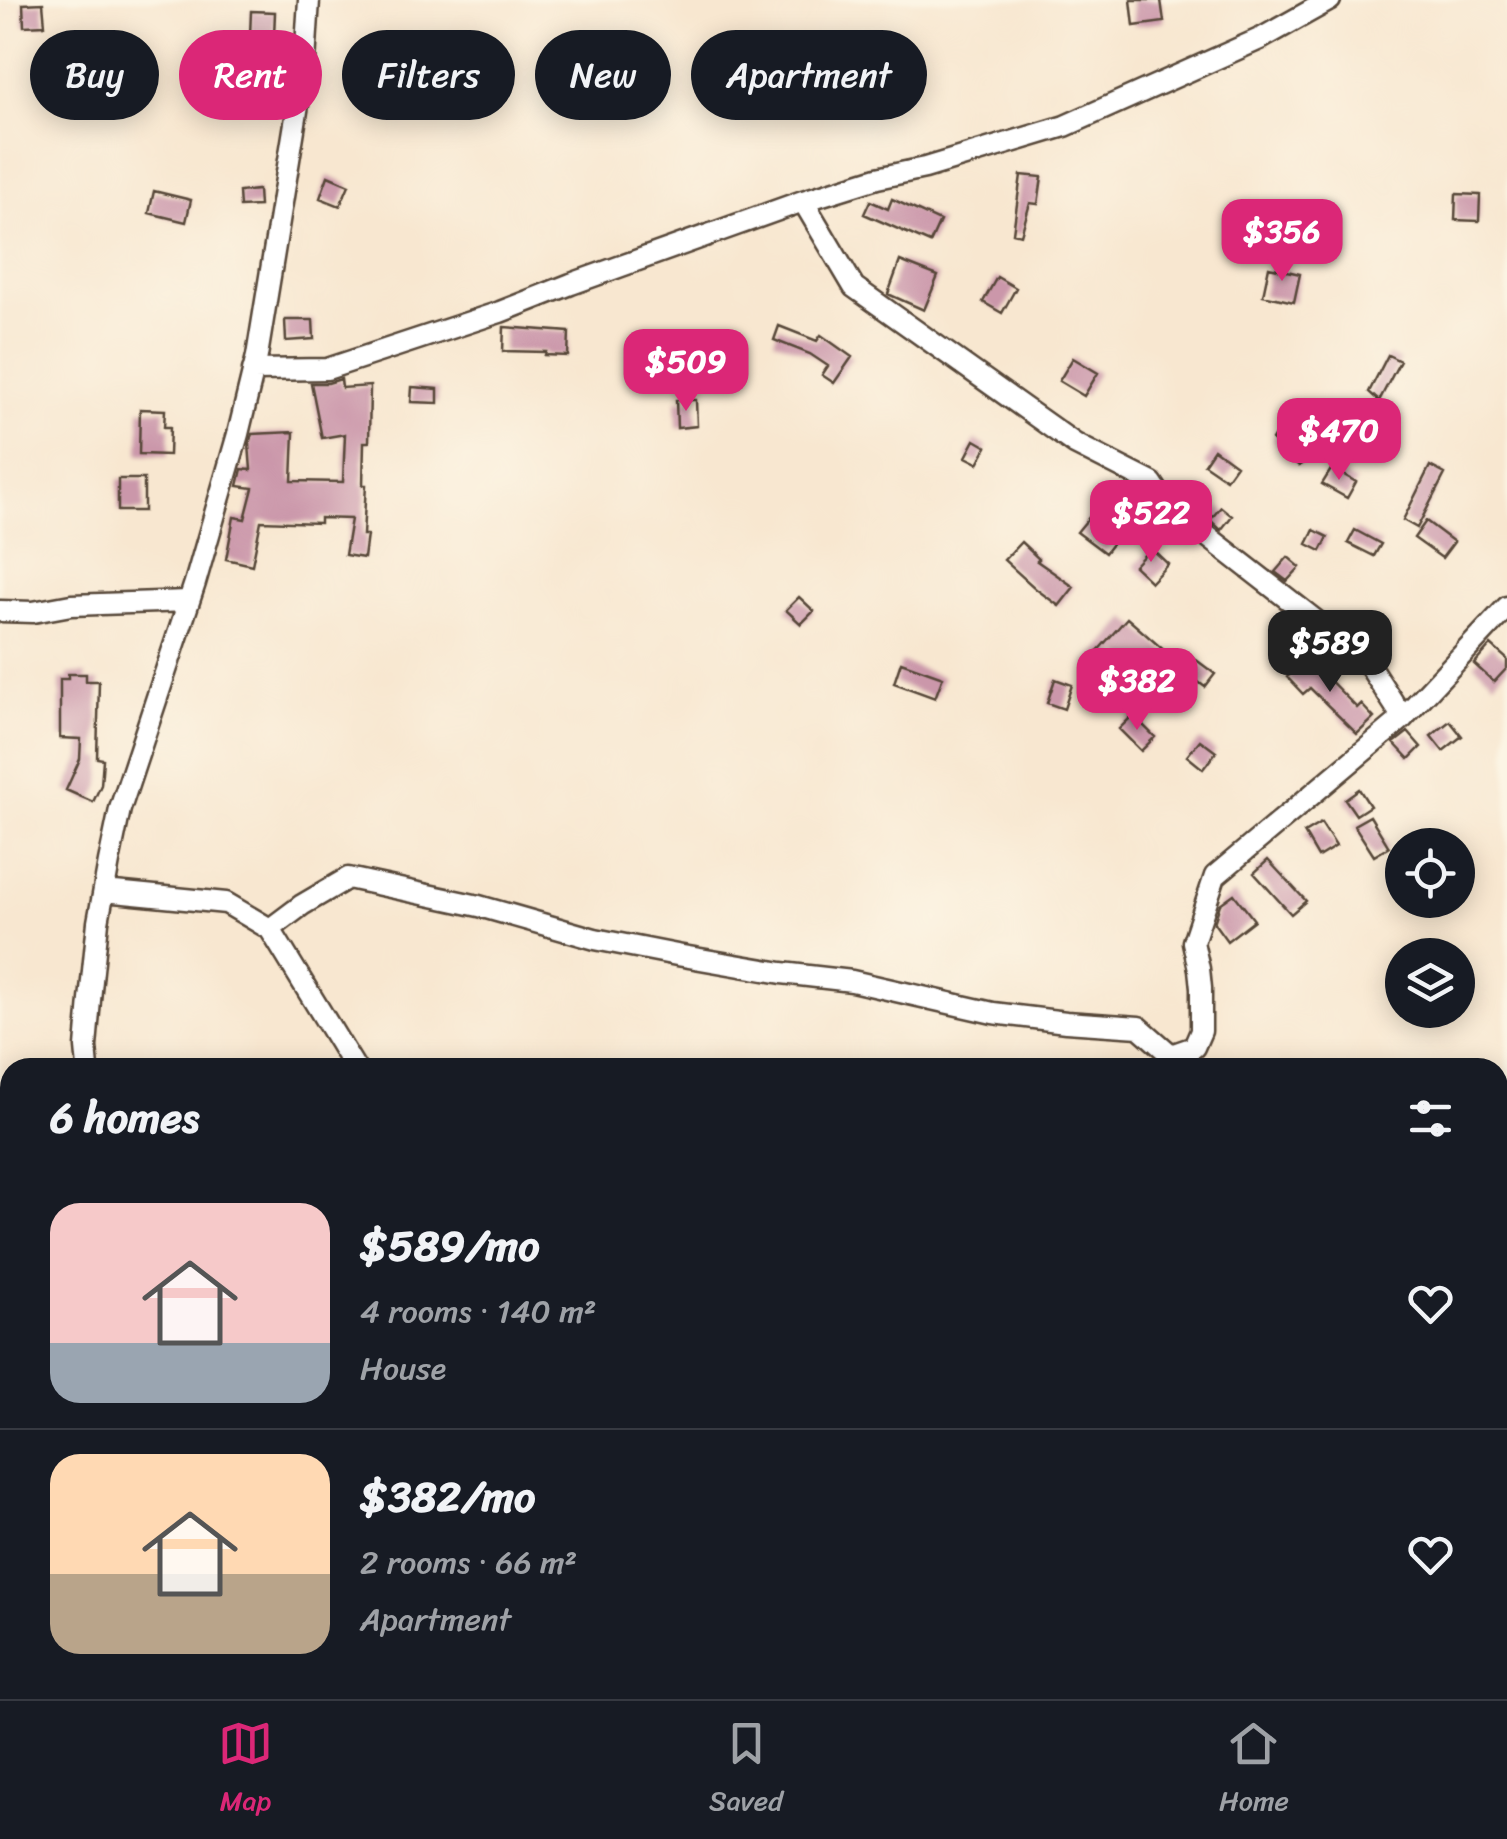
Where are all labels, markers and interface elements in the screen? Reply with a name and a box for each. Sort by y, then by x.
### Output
chip: Buy [30,30,159,120]
chip: Rent [179,30,322,120]
chip: Filters [342,30,515,120]
chip: New [535,30,671,120]
chip: Apartment [691,30,927,120]
pin: $356 [1223,199,1341,284]
text: $356 [1244,203,1320,260]
pin: $509 [627,329,745,414]
text: $509 [646,333,726,390]
pin: $470 [1280,398,1398,483]
text: $470 [1299,402,1379,459]
pin: $522 [1092,480,1210,565]
text: $522 [1112,484,1190,541]
pin: $589 [1271,610,1389,695]
text: $589 [1290,614,1370,671]
pin: $382 [1078,648,1196,733]
text: $382 [1099,652,1175,709]
map controls [1385,828,1475,1028]
button: locate [1385,828,1475,918]
button: layers [1385,938,1475,1028]
text: 6 homes [50,1081,199,1155]
icon: filters [1403,1091,1458,1146]
text: $589/mo [360,1209,539,1283]
icon: home [130,1243,250,1363]
icon: heart [1403,1276,1458,1331]
text: 4 rooms · 140 m² [360,1283,596,1340]
text: House [360,1340,446,1397]
text: $382/mo [360,1460,535,1534]
icon: home [130,1494,250,1614]
icon: heart [1403,1527,1458,1582]
text: 2 rooms · 66 m² [360,1534,577,1591]
text: Apartment [360,1591,511,1648]
tab: Map [218,1716,273,1825]
tab: Saved [709,1716,783,1825]
tab: Home [1219,1716,1289,1825]

